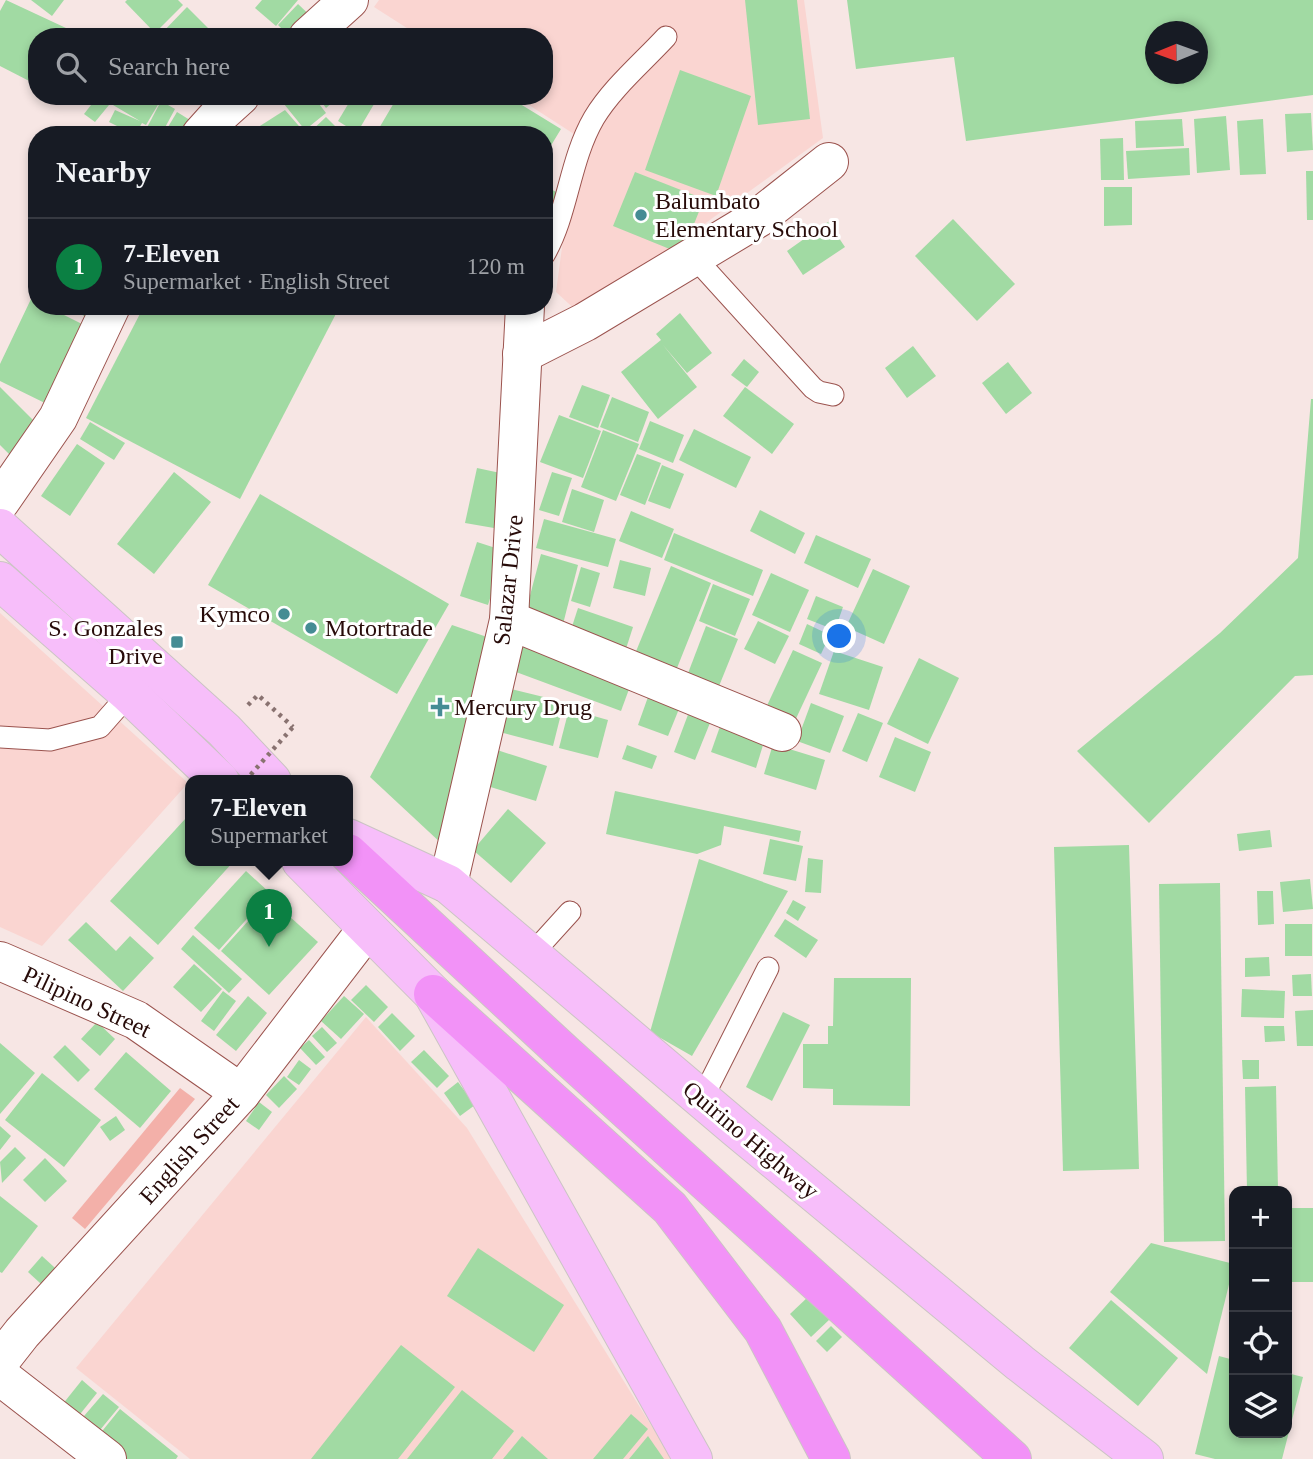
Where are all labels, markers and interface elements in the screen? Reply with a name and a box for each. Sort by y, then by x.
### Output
north arrow [1145,21,1208,84]
search box [28,28,553,105]
icon: search [52,48,90,86]
text: Search here [108,52,230,81]
text: Nearby [56,155,151,188]
place label: Balumbato Elementary School [655,188,839,242]
marker: Balumbato Elementary School [633,207,649,223]
text: 7-Eleven [123,239,220,268]
text: 1 [73,254,85,279]
text: 120 m [467,254,525,279]
text: Supermarket · English Street [123,269,389,294]
street label: Salazar Drive [488,513,528,647]
place label: Kymco [199,601,270,627]
marker: Kymco [276,606,292,622]
place label: S. Gonzales Drive [48,615,163,669]
place label: Motortrade [325,615,433,641]
your location [822,619,856,653]
marker: Motortrade [303,620,319,636]
marker: S. Gonzales Drive [169,634,185,650]
place label: Mercury Drug [454,694,592,720]
marker: Mercury Drug [432,699,448,715]
popup [185,775,353,866]
text: 7-Eleven [210,793,307,822]
text: Supermarket [210,823,328,848]
pin: 1 [246,889,292,947]
street label: Pilipino Street [19,961,155,1043]
street label: Quirino Highway [678,1076,824,1204]
street label: English Street [134,1091,244,1209]
map controls [1229,1186,1292,1438]
button: + [1229,1186,1292,1249]
button: − [1229,1249,1292,1312]
button: locate [1229,1312,1292,1375]
button: layers [1229,1375,1292,1438]

